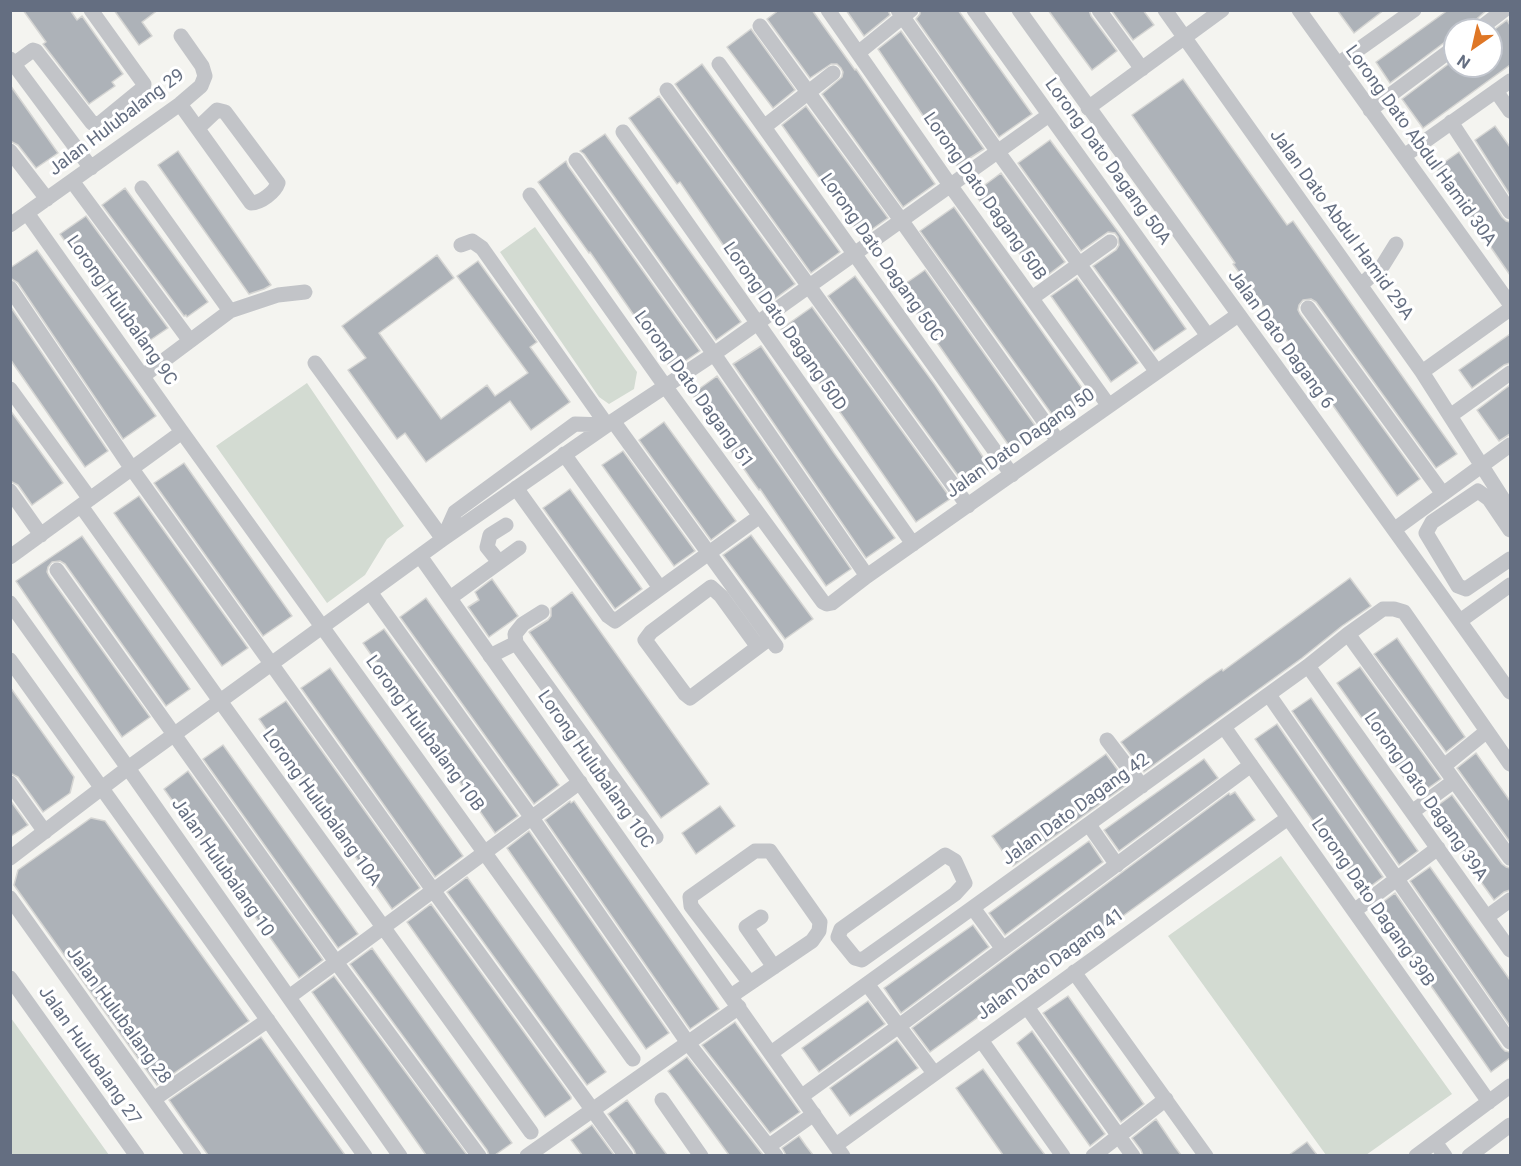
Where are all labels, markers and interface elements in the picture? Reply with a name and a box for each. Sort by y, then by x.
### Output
north arrow [1443,18,1503,78]
street label: Lorong Dato Abdul Hamid 30A [1340,41,1500,251]
text: N [1454,51,1474,73]
street label: Jalan Hulubalang 29 [45,65,189,181]
street label: Lorong Dato Dagang 50A [1039,74,1175,250]
street label: Lorong Dato Dagang 50B [918,109,1050,285]
street label: Jalan Dato Abdul Hamid 29A [1265,125,1417,325]
street label: Lorong Dato Dagang 50C [815,170,947,346]
street label: Lorong Hulubalang 9C [61,232,181,390]
street label: Lorong Dato Dagang 50D [718,239,850,415]
street label: Jalan Dato Dagang 6 [1222,266,1338,414]
street label: Lorong Dato Dagang 51 [629,307,757,473]
street label: Jalan Dato Dagang 50 [942,385,1100,503]
street label: Lorong Hulubalang 10B [360,652,488,816]
street label: Lorong Hulubalang 10C [532,687,658,853]
street label: Lorong Dato Dagang 39A [1359,709,1491,885]
street label: Lorong Hulubalang 10A [257,725,385,891]
street label: Jalan Dato Dagang 42 [998,749,1154,871]
street label: Jalan Hulubalang 10 [166,795,278,941]
street label: Lorong Dato Dagang 39B [1306,815,1438,991]
street label: Jalan Dato Dagang 41 [973,904,1129,1026]
street label: Jalan Hulubalang 28 [61,943,175,1089]
street label: Jalan Hulubalang 27 [33,983,145,1129]

